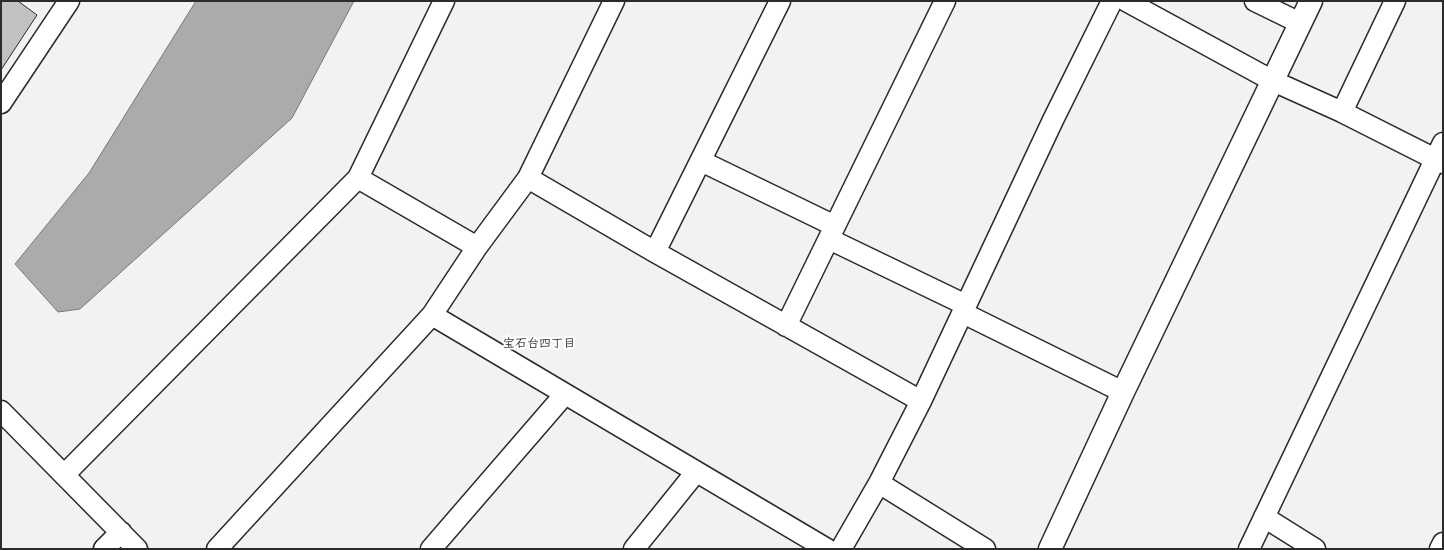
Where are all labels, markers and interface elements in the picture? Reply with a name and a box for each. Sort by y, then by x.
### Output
district label: 宝石台四丁目 [503,336,575,350]

